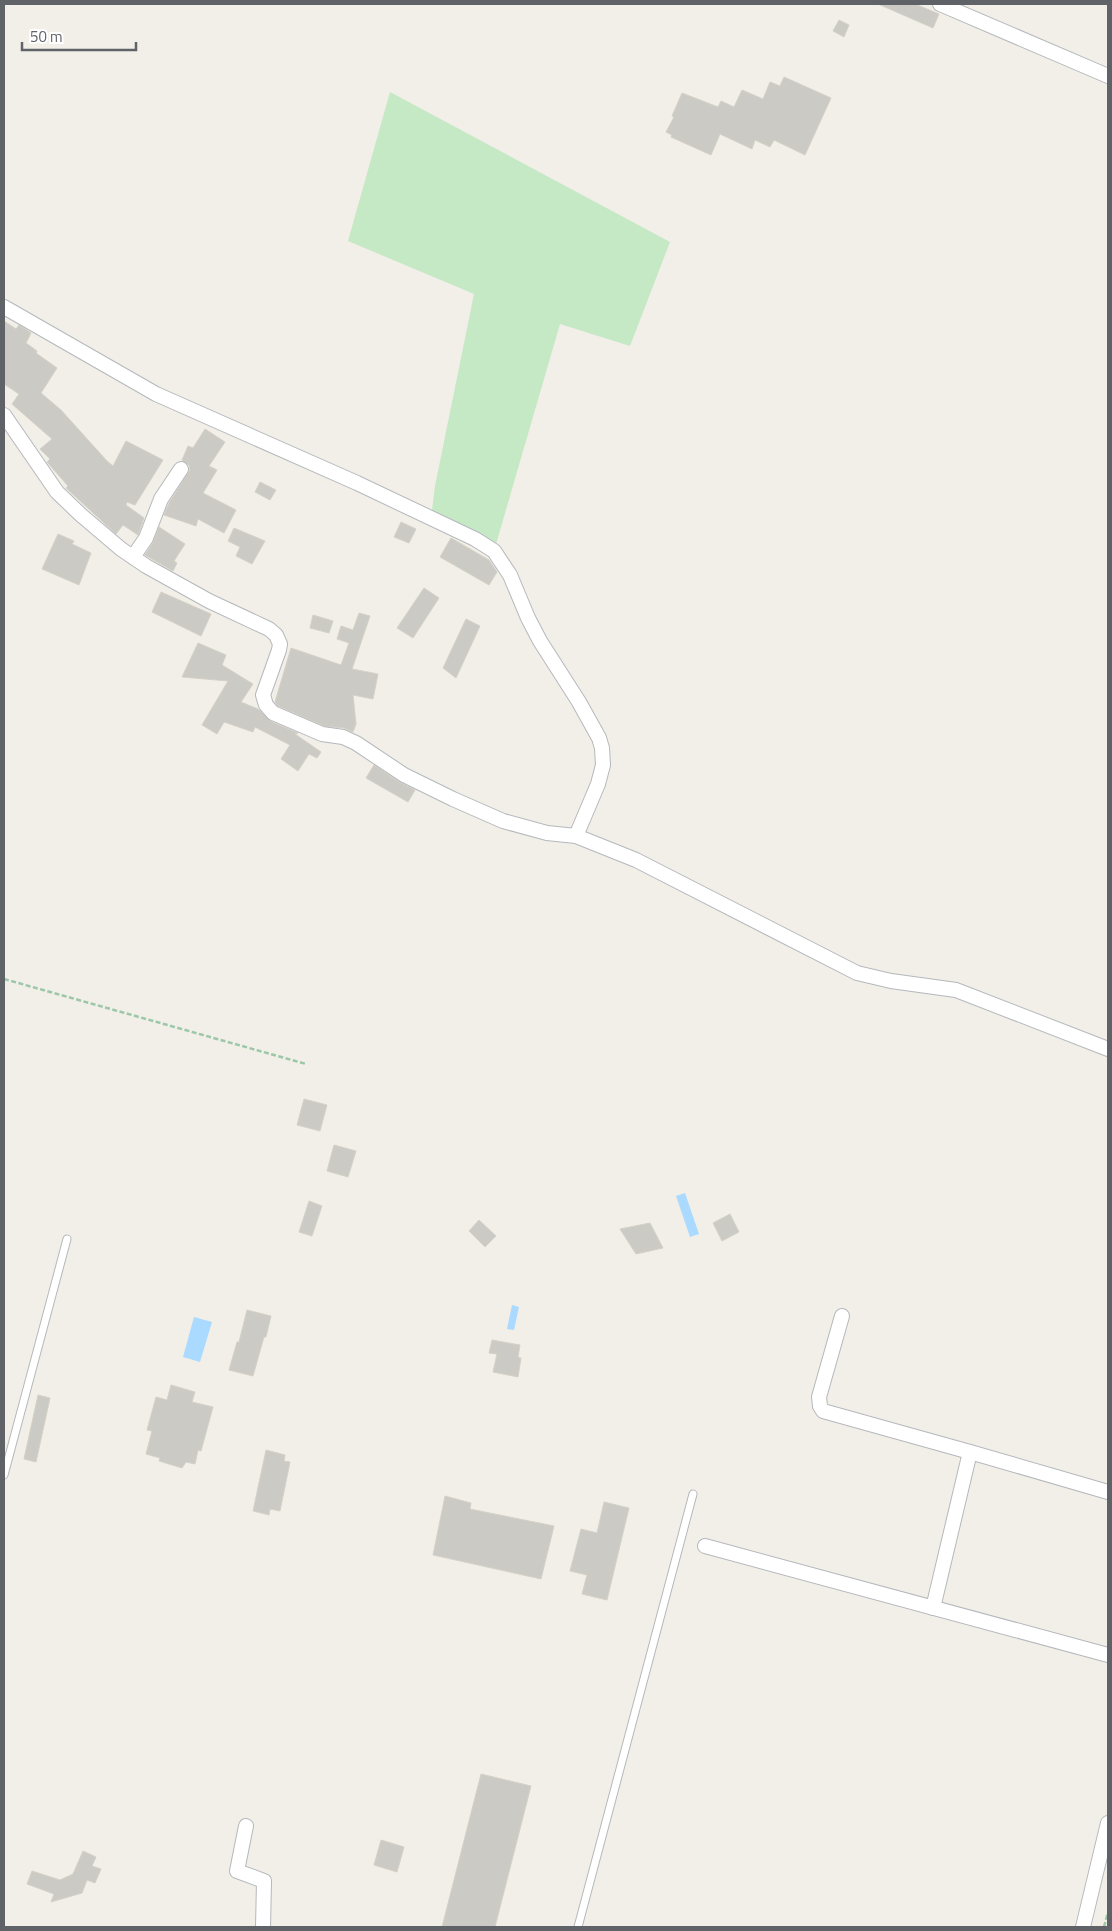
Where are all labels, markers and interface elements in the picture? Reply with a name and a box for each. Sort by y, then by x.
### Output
scale bar [22,20,136,52]
text: 50 m [30,25,63,48]

